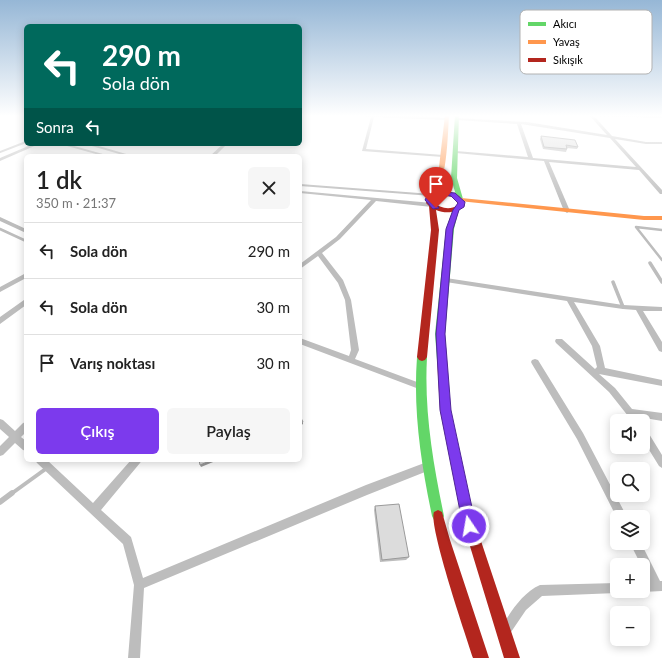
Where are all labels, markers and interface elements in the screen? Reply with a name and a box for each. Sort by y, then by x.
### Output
legend [520,10,652,74]
text: Akıcı [553,17,577,30]
text: Yavaş [553,35,580,48]
text: 290 m [102,38,181,72]
icon: left [36,40,88,92]
text: Sıkışık [553,53,583,66]
text: Sola dön [102,72,170,94]
icon: left [82,116,104,138]
text: Sonra [36,118,74,136]
text: 1 dk [36,165,82,194]
button: close [248,167,290,209]
pin [419,167,453,208]
icon: arrive [425,173,447,195]
text: 350 m · 21:37 [36,195,116,211]
icon: left [36,240,58,262]
text: Sola dön [70,242,127,260]
text: 290 m [248,242,290,260]
icon: left [36,296,58,318]
text: Sola dön [70,298,127,316]
text: 30 m [256,298,290,316]
icon: arrive [36,352,58,374]
text: Varış noktası [70,354,155,372]
text: 30 m [256,354,290,372]
button: Çıkış [36,408,159,454]
button: Paylaş [167,408,290,454]
map controls [610,414,650,646]
button: sound [610,414,650,454]
button: search [610,462,650,502]
position arrow [448,505,490,547]
button: layers [610,510,650,550]
button: + [610,558,650,598]
button: − [610,606,650,646]

